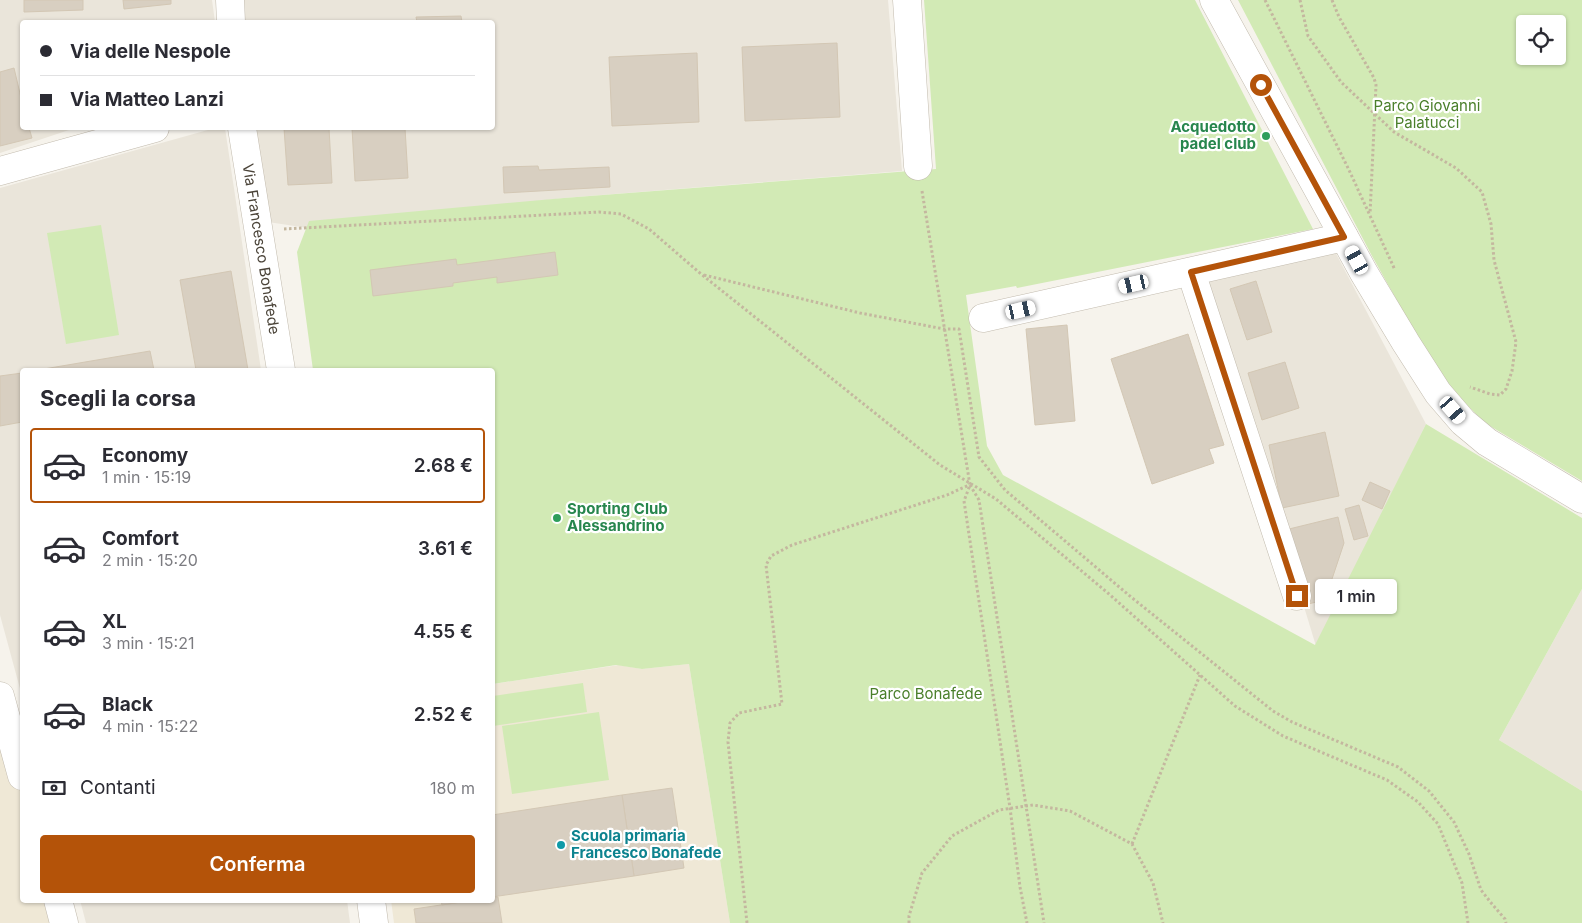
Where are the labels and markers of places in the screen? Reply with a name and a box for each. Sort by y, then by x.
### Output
place label: Acquedotto padel club [1170,117,1256,153]
marker: Acquedotto padel club [1260,130,1272,142]
place label: Sporting Club Alessandrino [567,499,668,535]
marker: Sporting Club Alessandrino [551,512,563,524]
place label: Scuola primaria Francesco Bonafede [571,826,721,862]
marker: Scuola primaria Francesco Bonafede [555,839,567,851]

